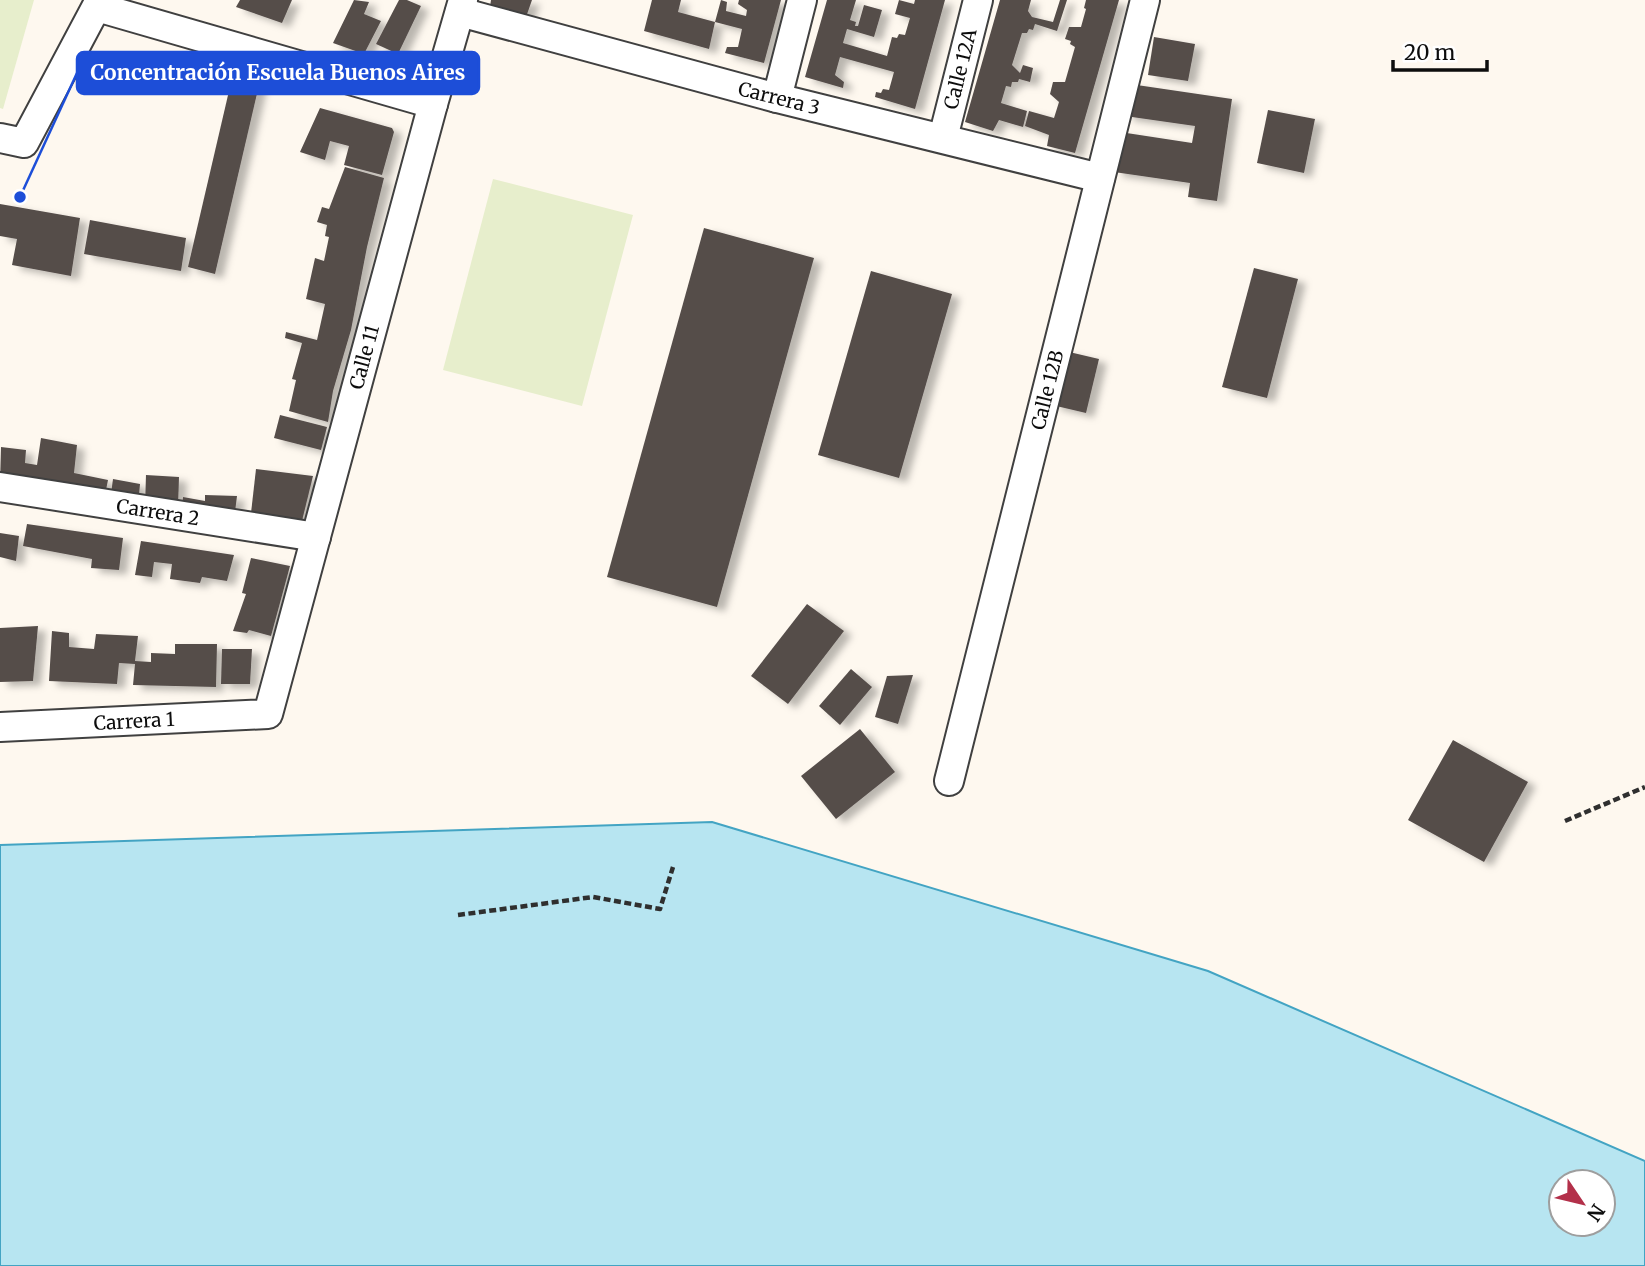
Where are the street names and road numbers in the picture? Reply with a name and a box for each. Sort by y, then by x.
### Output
street label: Calle 12A [938,26,982,112]
street label: Carrera 3 [736,76,822,120]
street label: Calle 11 [344,322,384,392]
street label: Calle 12B [1026,347,1069,432]
street label: Carrera 2 [115,494,201,530]
street label: Carrera 1 [93,707,175,735]

